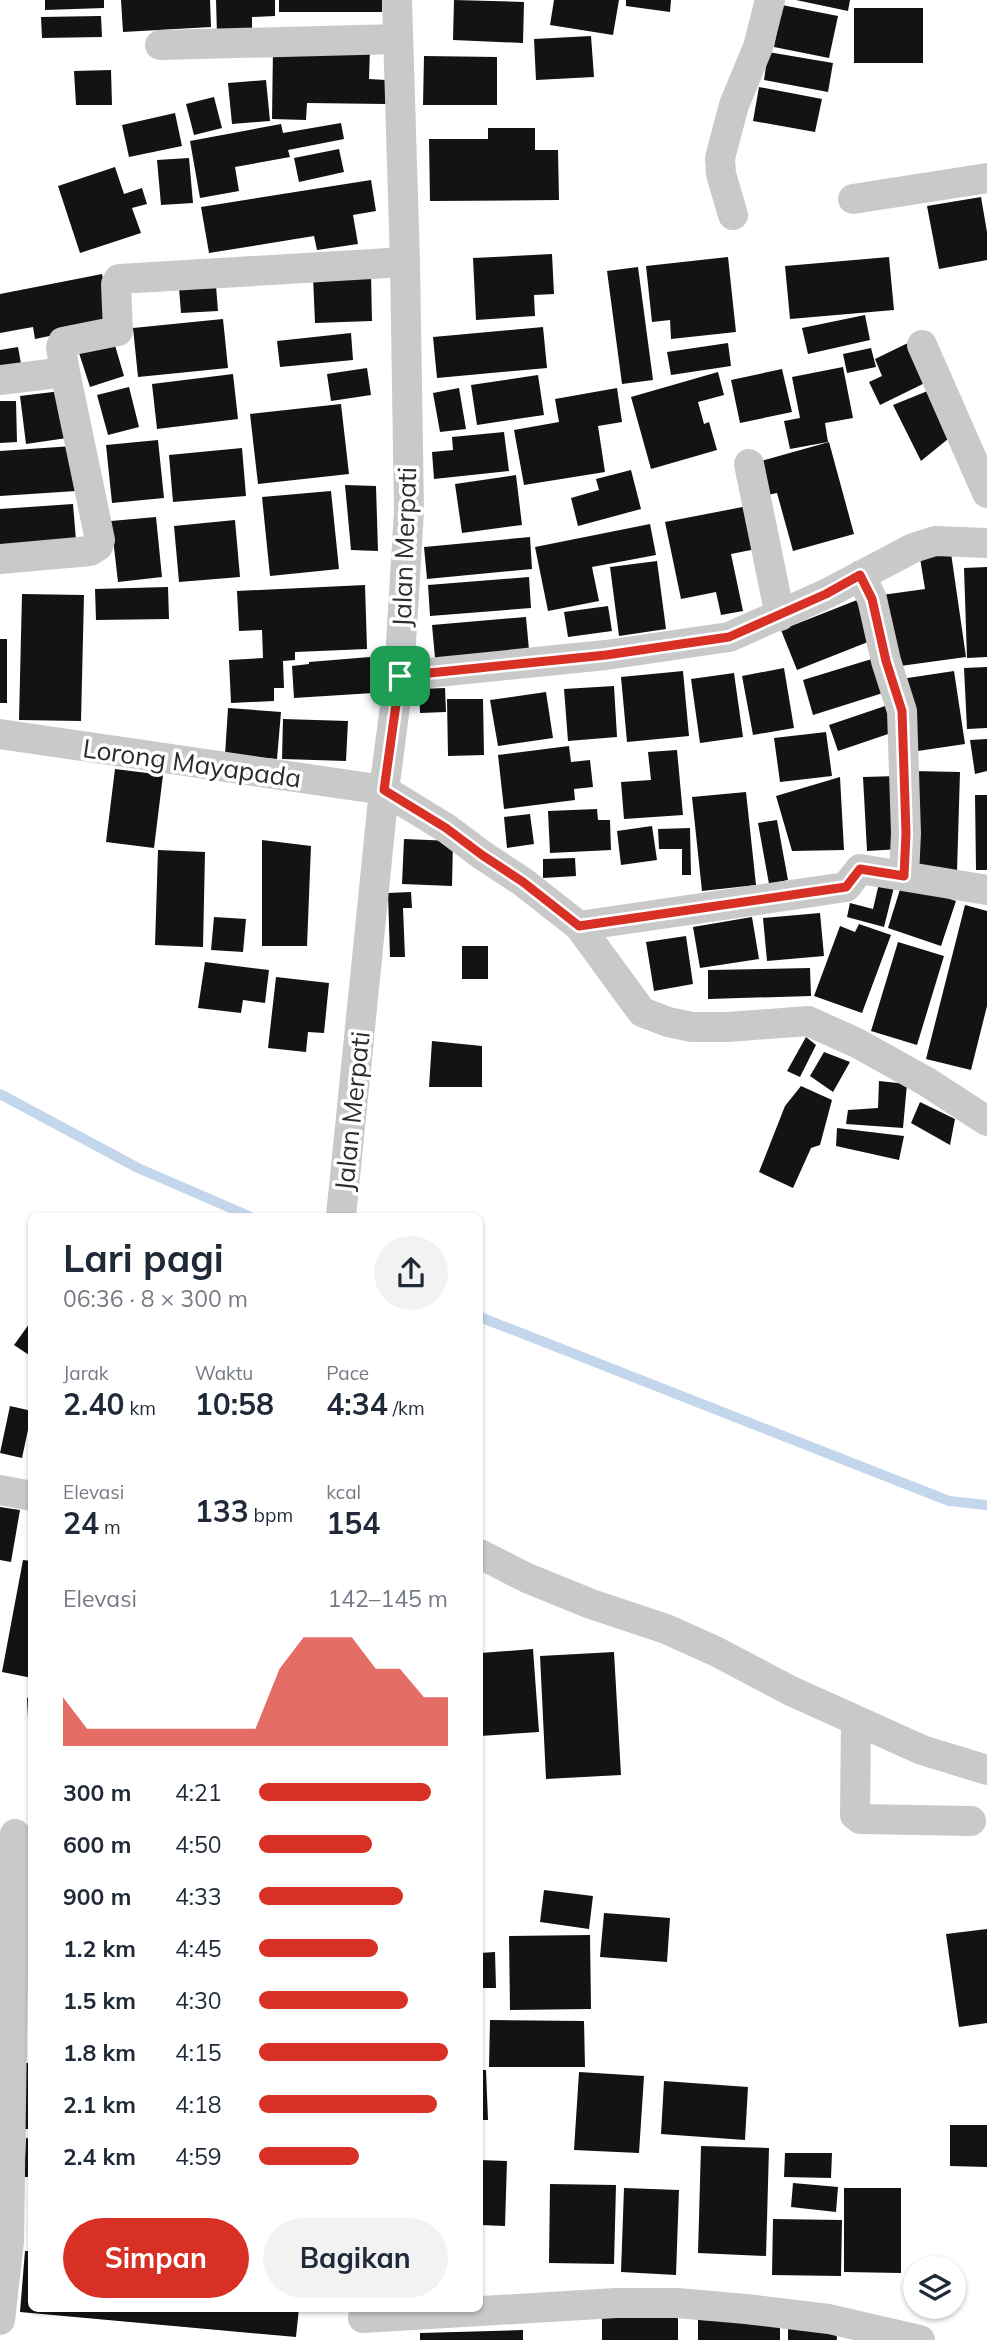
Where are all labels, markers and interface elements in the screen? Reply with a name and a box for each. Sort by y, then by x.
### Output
street label: Jalan Merpati [385,466,423,628]
pin [370,646,430,706]
icon: arrive [381,657,419,695]
street label: Lorong Mayapada [81,731,303,795]
street label: Jalan Merpati [327,1030,377,1192]
text: Lari pagi [63,1234,224,1282]
button: share [374,1236,448,1310]
text: 06:36 · 8 × 300 m [63,1284,248,1313]
text: Jarak [63,1361,109,1385]
text: Waktu [195,1361,253,1385]
text: Pace [326,1361,369,1385]
text: 2.40 [63,1385,124,1423]
text: 10:58 [195,1385,274,1423]
text: 4:34 [326,1385,388,1423]
text: km [124,1396,156,1420]
text: /km [388,1396,425,1420]
text: Elevasi [63,1480,124,1504]
text: kcal [326,1480,361,1504]
text: 133 [195,1492,249,1530]
text: bpm [249,1503,293,1527]
text: 24 [63,1504,99,1542]
text: 154 [326,1504,380,1542]
text: m [99,1515,121,1539]
text: Elevasi [63,1584,137,1613]
text: 142–145 m [327,1584,448,1613]
text: 300 m [63,1778,131,1807]
text: 4:21 [175,1778,222,1807]
text: 600 m [63,1830,131,1859]
text: 4:50 [175,1830,222,1859]
text: 900 m [63,1882,131,1911]
text: 4:33 [175,1882,222,1911]
text: 1.2 km [63,1934,136,1963]
text: 4:45 [175,1934,222,1963]
text: 1.5 km [63,1986,136,2015]
text: 4:30 [175,1986,222,2015]
text: 1.8 km [63,2038,136,2067]
text: 4:15 [175,2038,222,2067]
text: 2.1 km [63,2090,136,2119]
text: 4:18 [175,2090,222,2119]
text: 2.4 km [63,2142,136,2171]
text: 4:59 [175,2142,222,2171]
button: Simpan [63,2218,249,2298]
button: Bagikan [263,2218,448,2298]
map controls [903,2256,966,2319]
button: layers [903,2256,966,2319]

